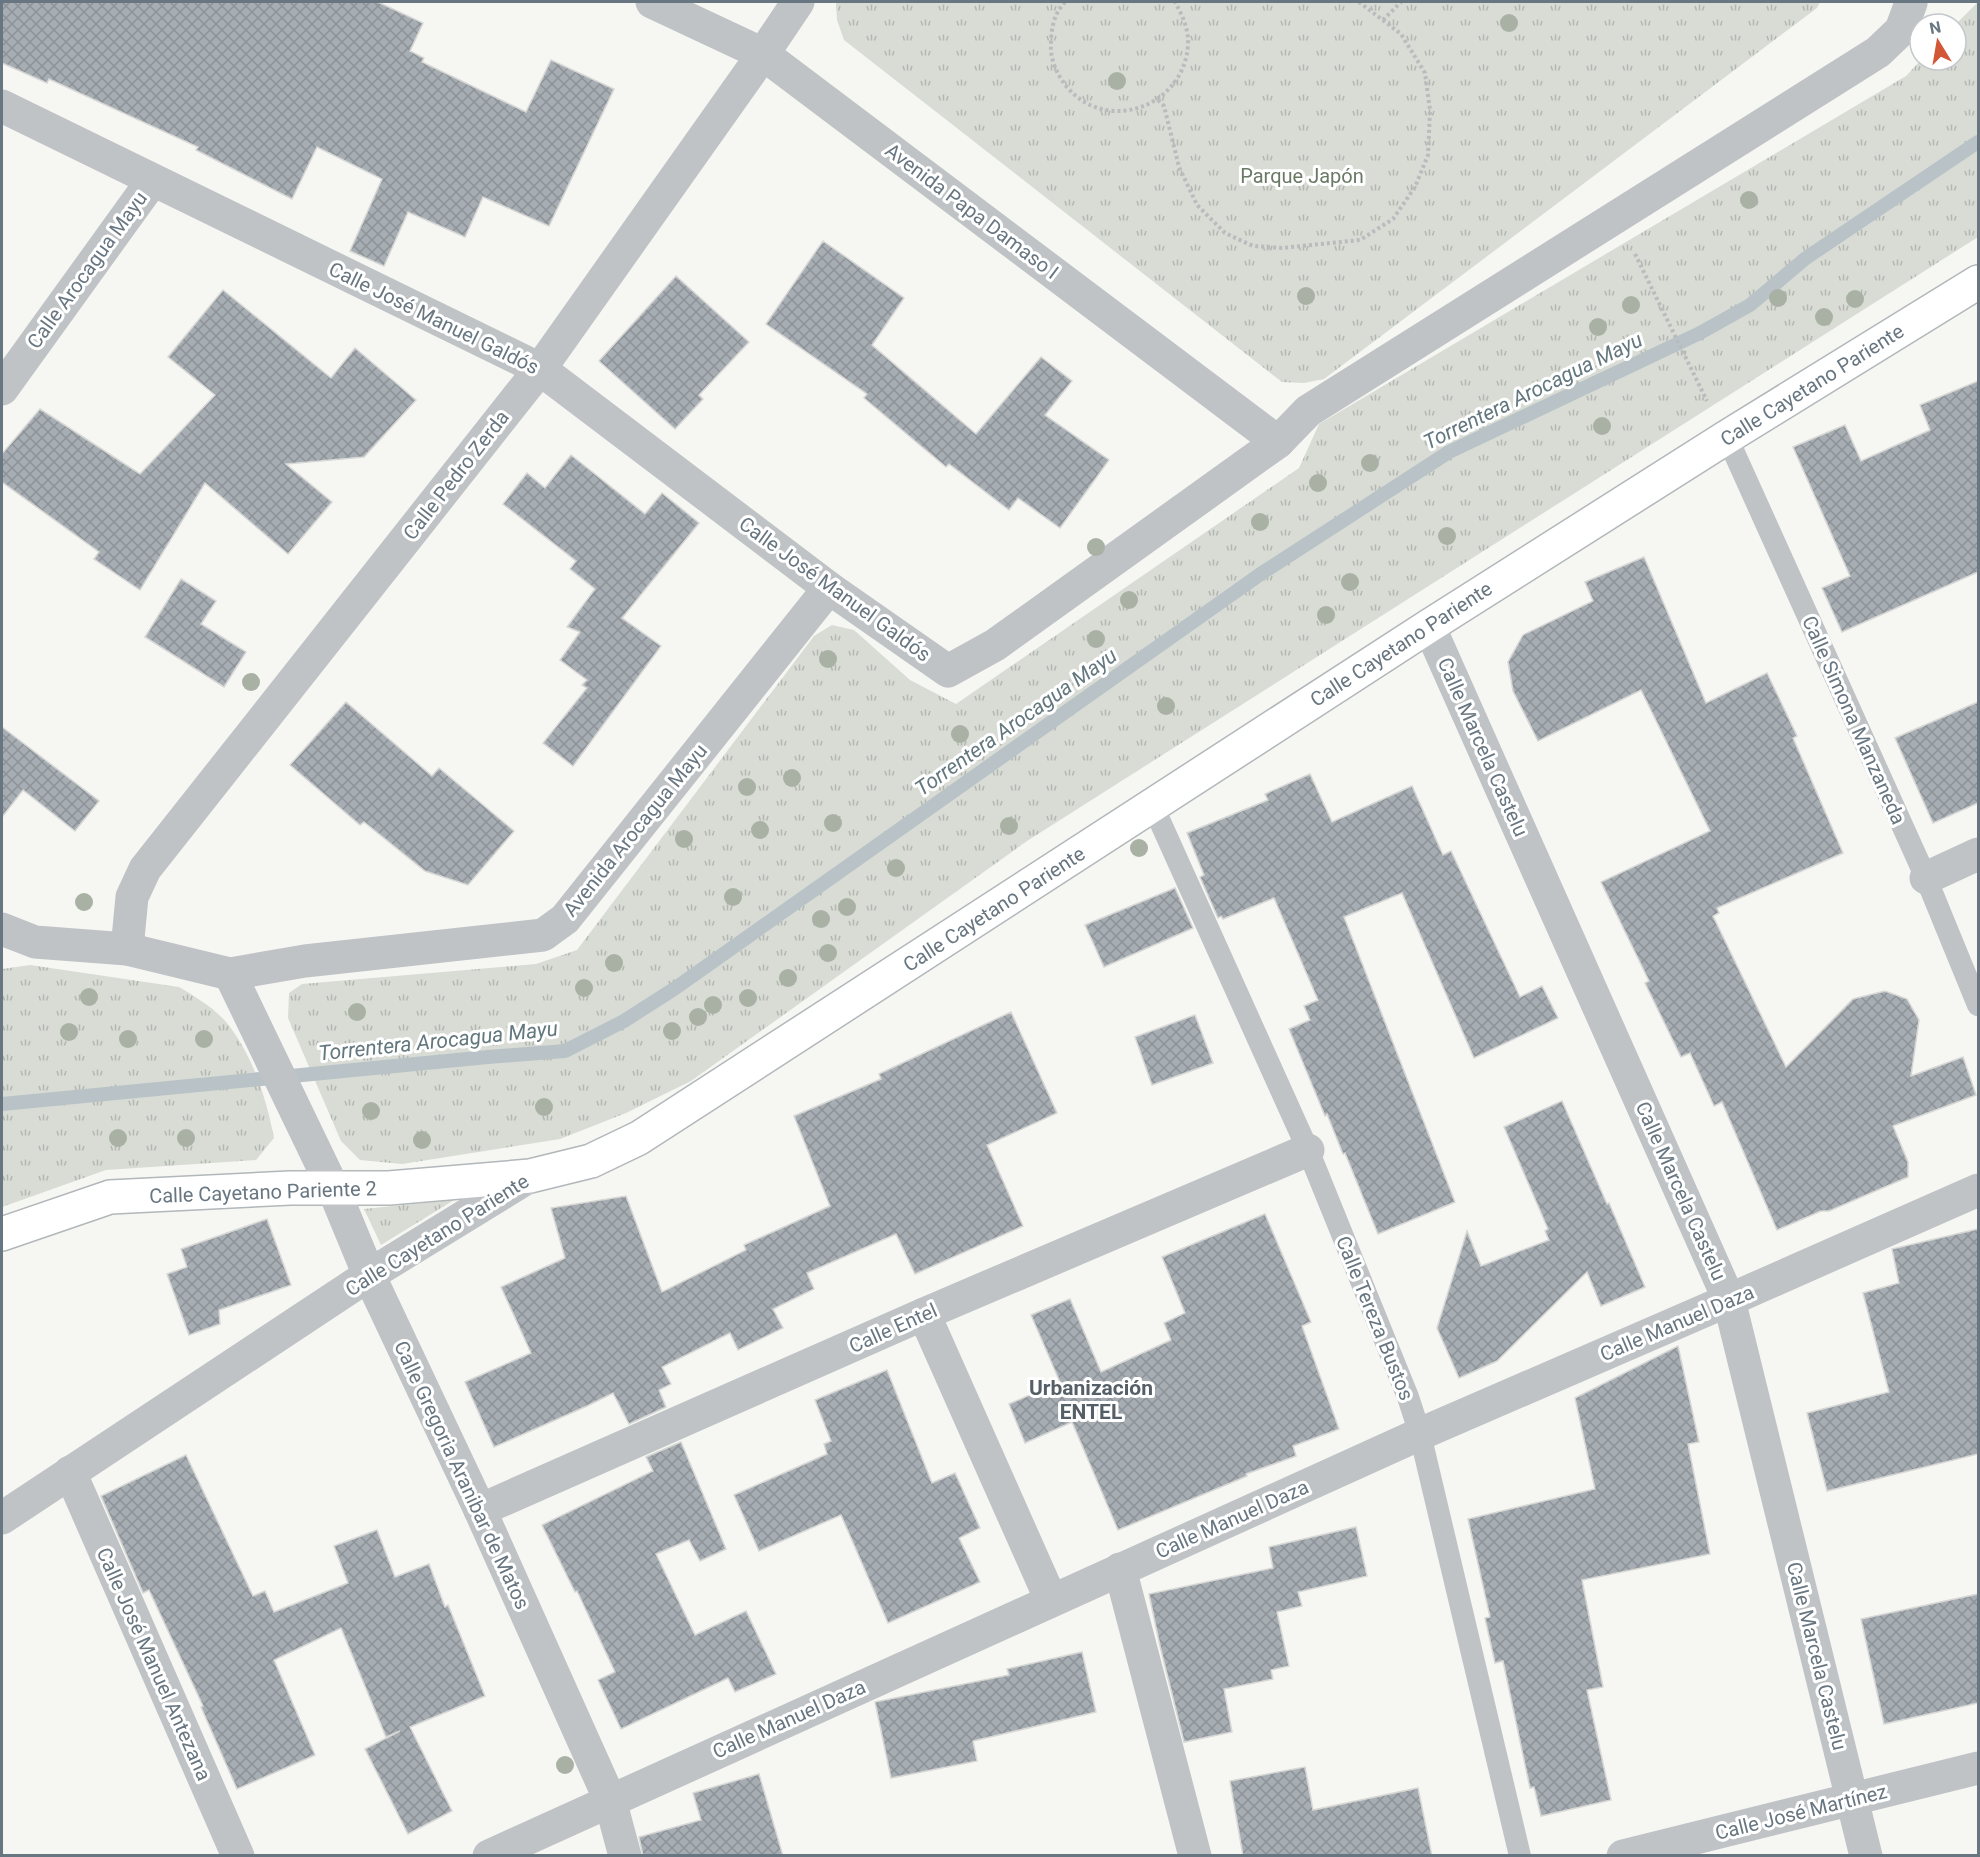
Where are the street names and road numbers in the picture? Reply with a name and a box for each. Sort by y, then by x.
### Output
street label: Avenida Papa Damaso I [881,138,1063,284]
street label: Calle Arocagua Mayu [22,187,152,353]
street label: Calle José Manuel Galdós [325,257,543,379]
street label: Calle Cayetano Pariente [1716,319,1908,451]
street label: Calle Pedro Zerda [398,405,514,545]
street label: Calle José Manuel Galdós [735,511,935,667]
street label: Calle Cayetano Pariente [1306,576,1496,712]
street label: Calle Simona Manzaneda [1797,612,1911,828]
street label: Calle Marcela Castelu [1433,654,1533,840]
street label: Avenida Arocagua Mayu [558,739,712,921]
street label: Calle Cayetano Pariente [899,841,1089,977]
street label: Calle Marcela Castelu [1631,1098,1731,1284]
street label: Calle Cayetano Pariente [341,1169,533,1301]
street label: Calle Cayetano Pariente 2 [149,1176,377,1208]
street label: Calle Tereza Bustos [1331,1232,1419,1404]
street label: Calle Manuel Daza [1596,1280,1758,1366]
street label: Calle Entel [845,1298,941,1358]
street label: Calle Gregoria Aranibar de Matos [389,1337,535,1613]
street label: Calle Manuel Daza [1152,1475,1312,1563]
street label: Calle José Manuel Antezana [92,1544,216,1784]
street label: Calle Marcela Castelu [1782,1559,1852,1753]
street label: Calle Manuel Daza [709,1675,869,1763]
street label: Calle José Martínez [1713,1779,1889,1845]

